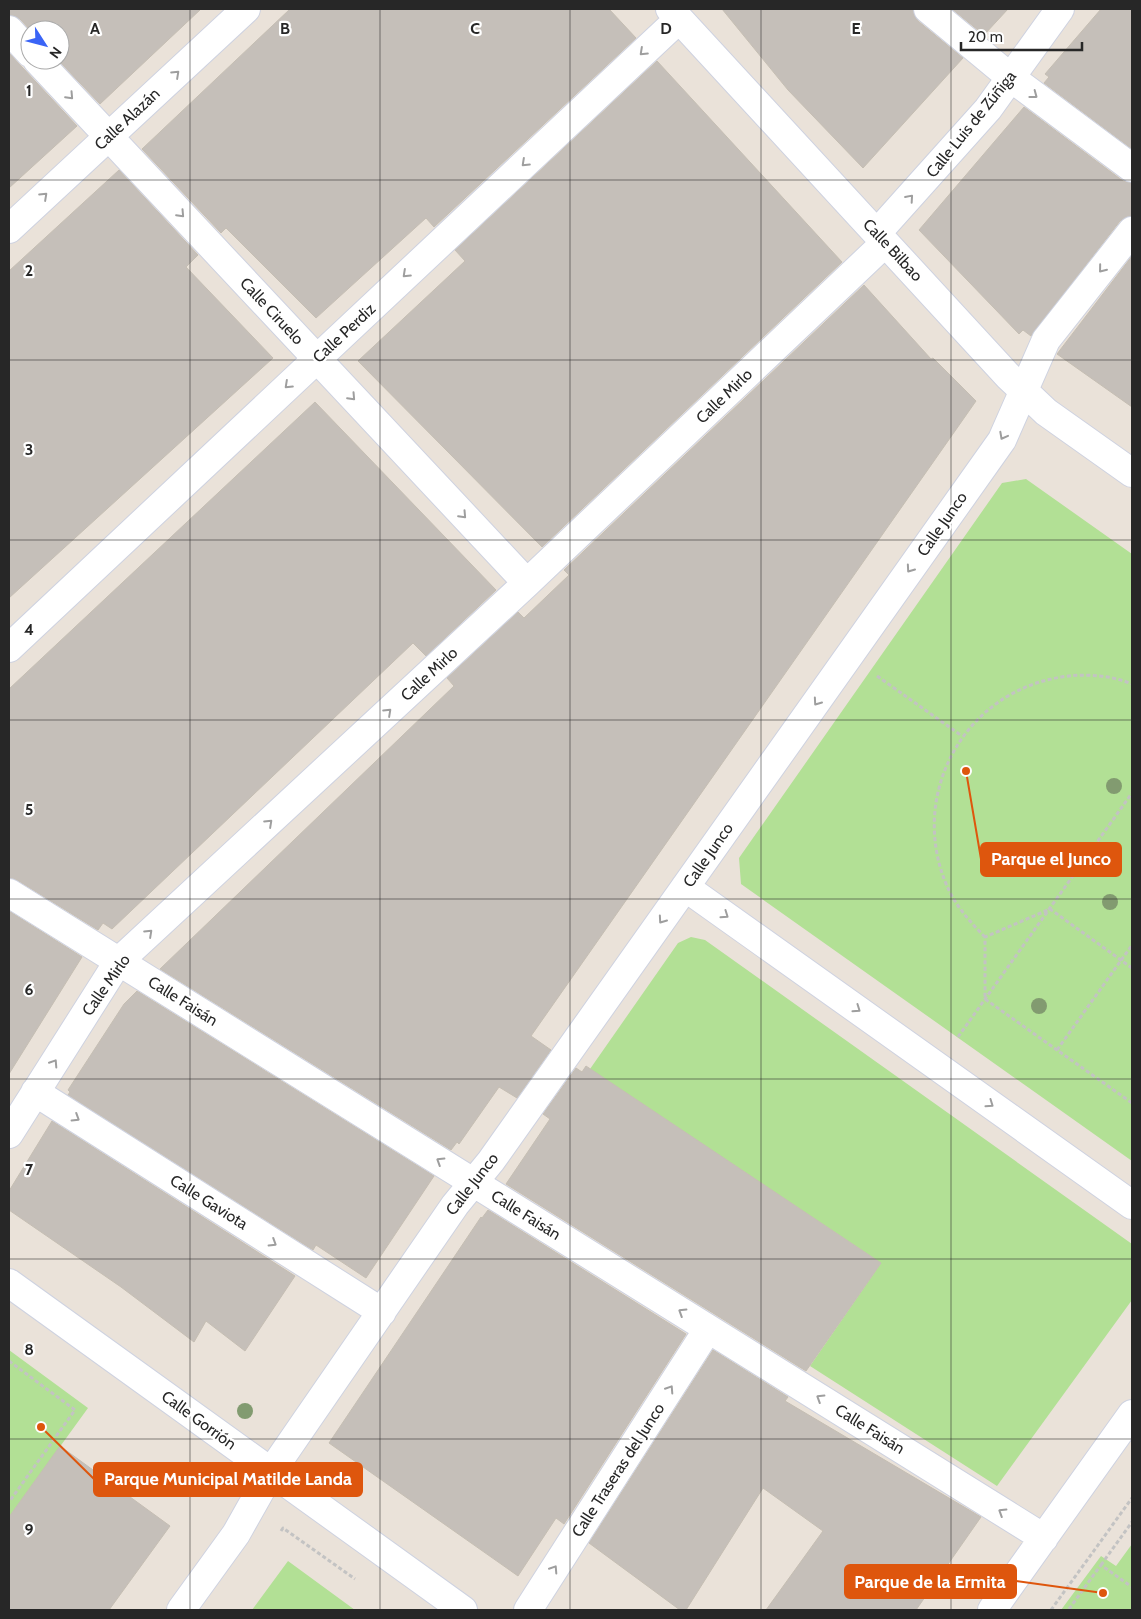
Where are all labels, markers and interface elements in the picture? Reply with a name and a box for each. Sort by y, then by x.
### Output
text: A [90,19,100,38]
text: B [280,19,290,38]
text: C [470,19,480,38]
text: D [660,19,672,38]
text: E [851,19,861,38]
north arrow [20,20,70,70]
scale bar [961,20,1082,52]
text: 20 m [968,28,1003,46]
text: N [45,43,66,62]
one-way arrow [640,46,649,55]
street label: Calle Luis de Zúñiga [922,66,1020,181]
one-way arrow [171,71,180,80]
text: 1 [26,81,32,100]
street label: Calle Alazán [90,84,164,154]
one-way arrow [1028,89,1037,97]
one-way arrow [64,90,73,99]
one-way arrow [521,157,530,166]
one-way arrow [39,193,48,202]
one-way arrow [905,194,914,203]
one-way arrow [175,208,184,217]
street label: Calle Bilbao [859,215,927,285]
text: 2 [25,261,33,280]
one-way arrow [1099,263,1107,272]
one-way arrow [403,268,412,277]
street label: Calle Ciruelo [236,274,308,349]
street label: Calle Perdiz [309,299,380,367]
street label: Calle Mirlo [692,365,756,427]
one-way arrow [284,380,293,389]
one-way arrow [346,391,355,400]
one-way arrow [999,430,1009,439]
text: 3 [25,440,33,459]
street label: Calle Junco [913,488,971,560]
one-way arrow [457,509,466,518]
one-way arrow [907,563,916,573]
text: 4 [24,620,34,639]
street label: Calle Mirlo [397,643,461,705]
one-way arrow [814,696,823,705]
one-way arrow [382,709,391,718]
text: 5 [25,800,33,819]
street label: Calle Junco [679,819,737,891]
one-way arrow [263,820,272,829]
callout: Parque el Junco [981,843,1121,876]
text: Parque el Junco [991,848,1111,870]
one-way arrow [719,909,729,918]
one-way arrow [659,914,668,924]
one-way arrow [144,930,153,939]
street label: Calle Mirlo [78,950,134,1019]
street label: Calle Faisán [145,972,221,1030]
text: 6 [25,980,34,999]
one-way arrow [852,1003,861,1012]
one-way arrow [47,1060,57,1069]
one-way arrow [984,1098,993,1106]
one-way arrow [71,1112,80,1122]
street label: Calle Junco [442,1149,502,1219]
one-way arrow [437,1158,446,1168]
text: 7 [25,1160,34,1179]
street label: Calle Gaviota [167,1171,252,1234]
street label: Calle Faisán [488,1186,564,1244]
one-way arrow [267,1237,276,1246]
one-way arrow [678,1309,687,1319]
text: 8 [24,1340,34,1359]
one-way arrow [664,1385,674,1394]
street label: Calle Gorrión [158,1387,240,1453]
one-way arrow [816,1395,825,1405]
street label: Calle Traseras del Junco [568,1399,669,1541]
street label: Calle Faisán [832,1400,908,1458]
callout: Parque Municipal Matilde Landa [94,1463,362,1496]
text: Parque Municipal Matilde Landa [104,1468,352,1490]
one-way arrow [999,1508,1008,1518]
text: 9 [25,1520,34,1539]
callout: Parque de la Ermita [845,1565,1016,1598]
one-way arrow [548,1566,557,1575]
text: Parque de la Ermita [854,1571,1006,1593]

